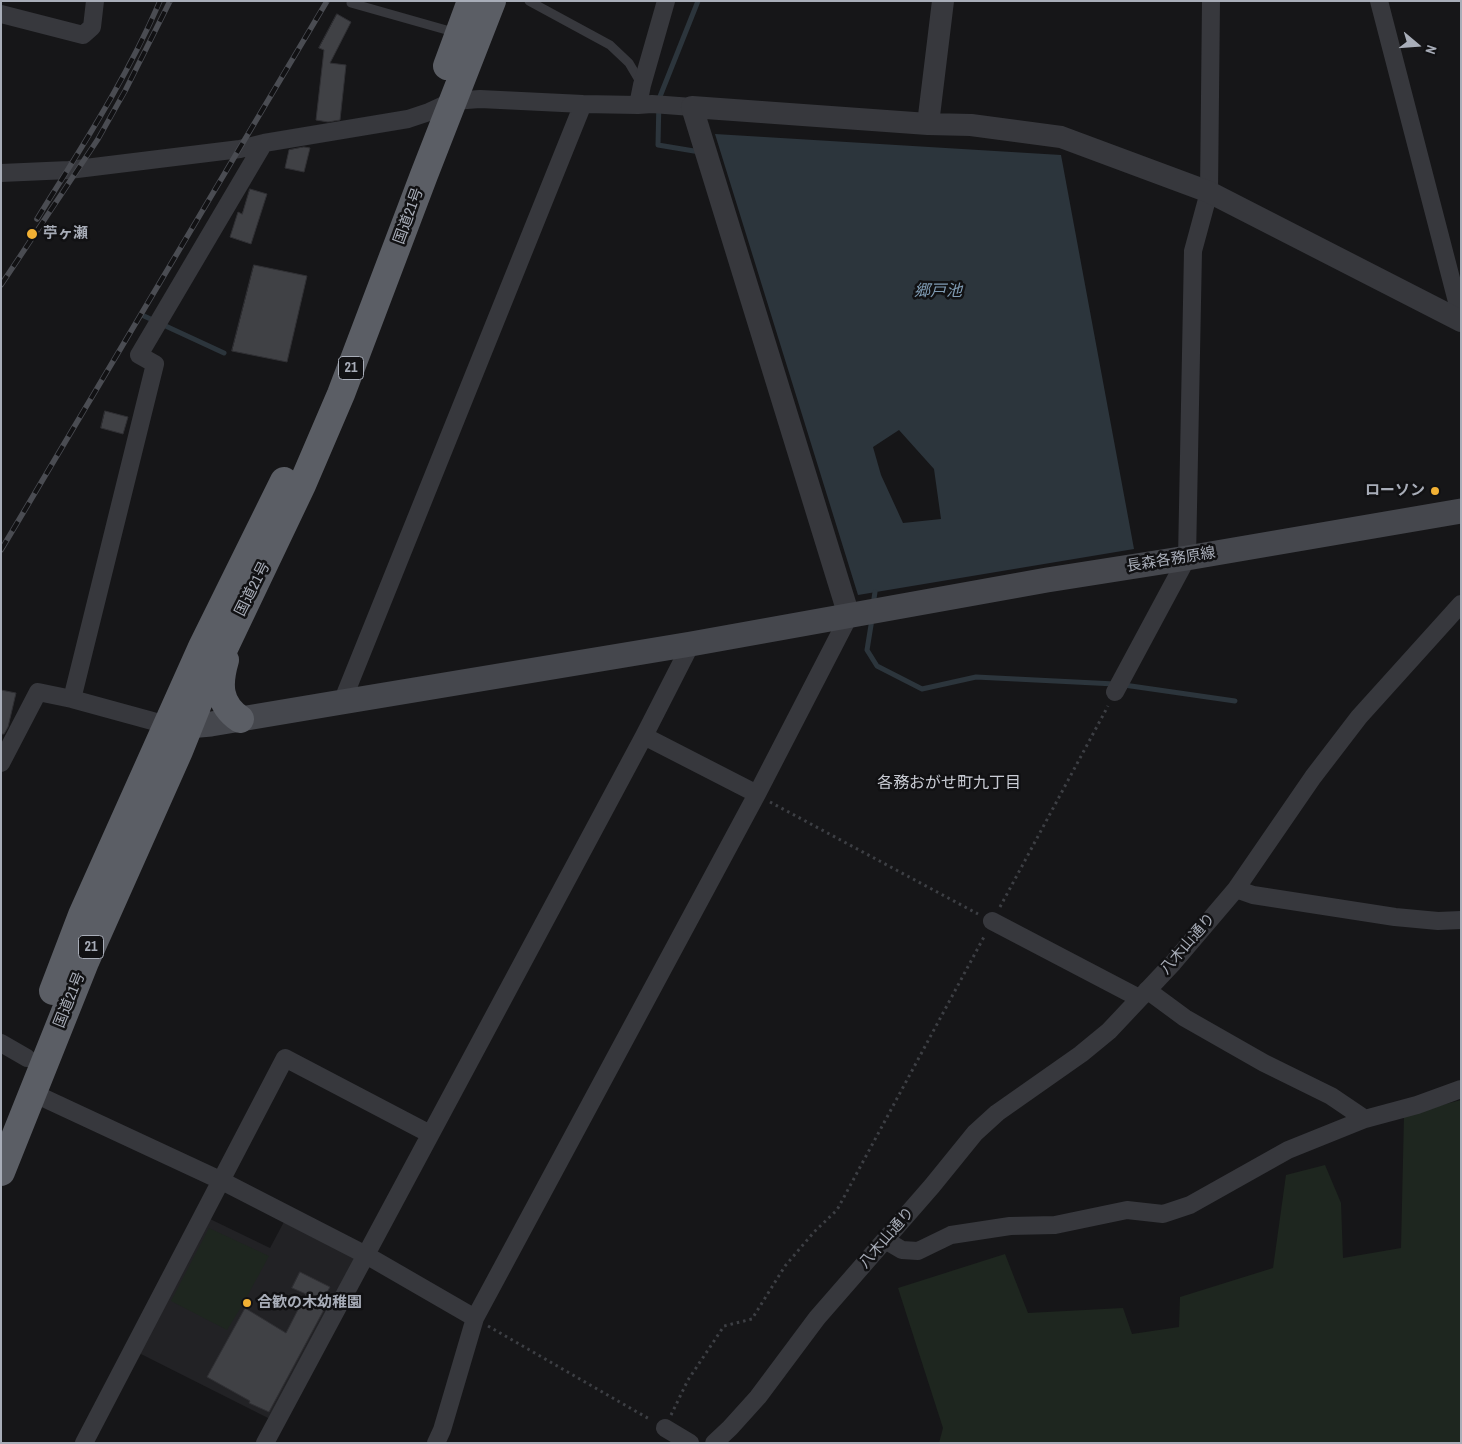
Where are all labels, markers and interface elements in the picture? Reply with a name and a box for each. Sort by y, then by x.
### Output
north arrow [1392,20,1442,70]
text: N [1421,43,1441,56]
street label: 国道21号 [391,185,427,247]
place label: 苧ヶ瀬 [43,225,88,243]
marker: 苧ヶ瀬 [25,227,39,241]
water label: 郷戸池 [914,282,962,302]
road number: 21 [338,356,364,379]
place label: ローソン [1365,482,1425,500]
marker: ローソン [1429,485,1441,497]
street label: 長森各務原線 [1125,544,1217,576]
street label: 国道21号 [232,559,274,619]
district label: 各務おがせ町九丁目 [877,774,1021,794]
street label: 八木山通り [1157,910,1219,978]
road number: 21 [78,936,104,959]
street label: 国道21号 [51,969,89,1031]
street label: 八木山通り [856,1204,918,1272]
place label: 合歓の木幼稚園 [257,1294,362,1312]
marker: 合歓の木幼稚園 [241,1297,253,1309]

